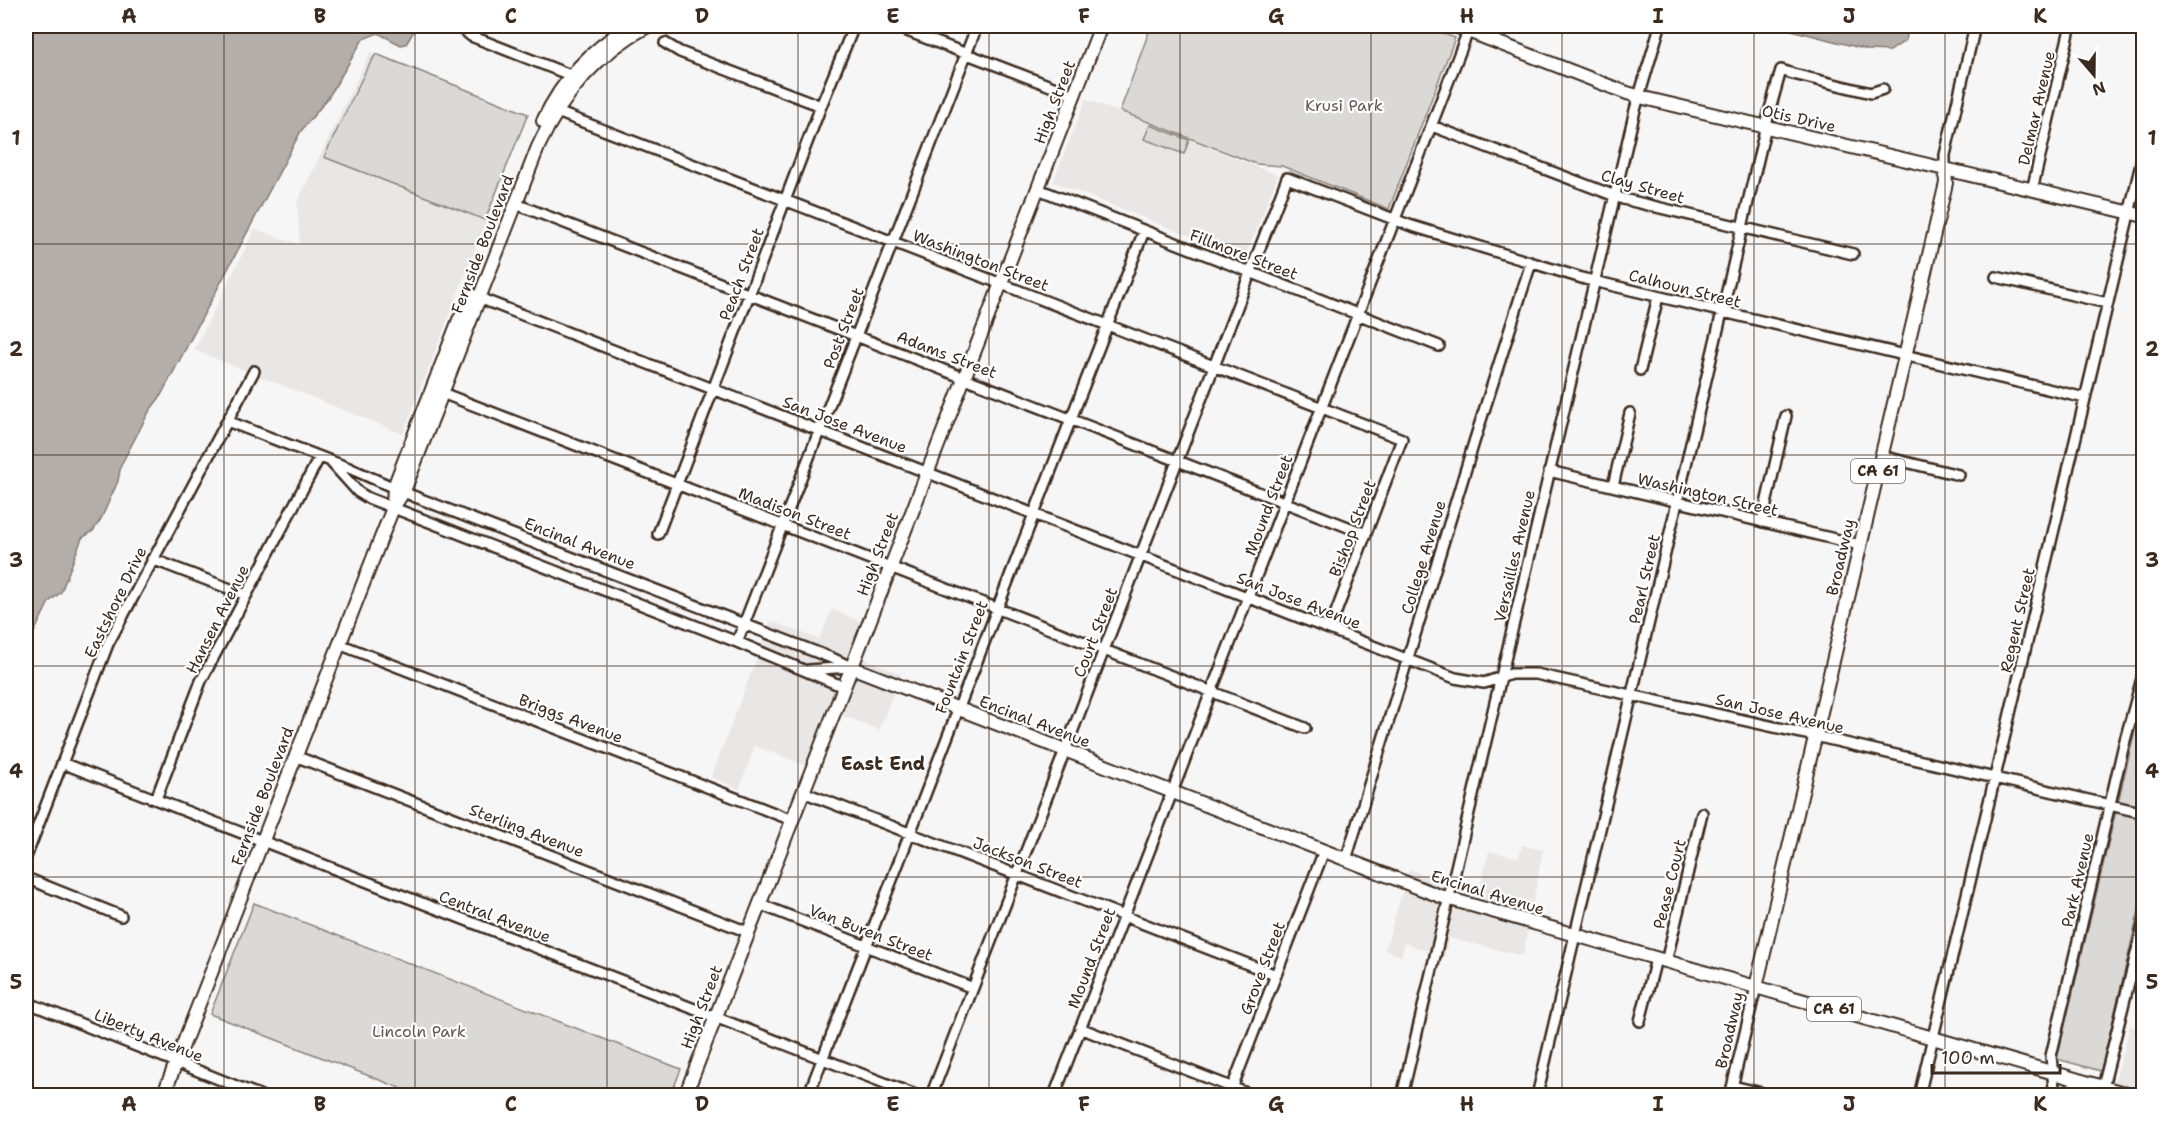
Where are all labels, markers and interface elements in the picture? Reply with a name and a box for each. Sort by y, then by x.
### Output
text: A [121,3,137,29]
text: B [314,3,326,29]
text: C [505,3,517,29]
text: D [695,3,709,29]
text: E [886,3,900,29]
text: F [1078,3,1090,29]
text: G [1268,3,1284,29]
text: H [1460,3,1474,29]
text: I [1652,3,1664,29]
text: J [1843,3,1856,29]
text: K [2033,3,2047,29]
north arrow [2064,45,2124,105]
street label: Delmar Avenue [2013,49,2060,167]
street label: High Street [1029,57,1080,147]
text: N [2089,77,2109,101]
park label: Krusi Park [1305,95,1383,116]
street label: Otis Drive [1760,100,1838,137]
text: 1 [11,125,21,151]
text: 1 [2147,125,2157,151]
street label: Clay Street [1599,165,1687,208]
street label: Fernside Boulevard [446,172,519,317]
street label: Fillmore Street [1187,224,1301,285]
street label: Peach Street [714,225,769,324]
street label: Washington Street [910,225,1052,296]
street label: Calhoun Street [1626,264,1743,313]
street label: Post Street [818,285,869,372]
street label: Adams Street [894,326,1000,383]
text: 2 [9,336,23,362]
text: 2 [2145,336,2159,362]
street label: San Jose Avenue [780,391,910,458]
street label: Mound Street [1240,452,1297,559]
road number: CA 61 [1851,459,1905,483]
street label: Washington Street [1635,468,1780,521]
street label: Bishop Street [1324,477,1381,580]
street label: Madison Street [735,482,854,545]
street label: Versailles Avenue [1489,488,1540,624]
street label: College Avenue [1396,498,1451,617]
street label: High Street [852,509,903,599]
street label: Encinal Avenue [521,513,638,574]
street label: Broadway [1821,517,1859,598]
street label: Pearl Street [1624,532,1665,626]
street label: Eastshore Drive [79,543,152,661]
text: 3 [9,547,23,573]
text: 3 [2145,547,2159,573]
street label: Hansen Avenue [181,561,254,677]
street label: Regent Street [1995,565,2040,675]
street label: San Jose Avenue [1234,567,1364,634]
street label: Court Street [1069,584,1122,680]
street label: Fountain Street [930,597,993,717]
street label: San Jose Avenue [1713,688,1846,739]
street label: Briggs Avenue [516,689,626,748]
street label: Encinal Avenue [976,691,1093,752]
street label: Fernside Boulevard [226,724,299,869]
district label: East End [841,752,925,776]
text: 4 [9,758,23,784]
text: 4 [2145,758,2159,784]
street label: Sterling Avenue [466,799,587,862]
street label: Park Avenue [2056,831,2099,929]
street label: Jackson Street [970,832,1086,893]
street label: Pease Court [1648,837,1691,931]
street label: Encinal Avenue [1429,865,1547,920]
street label: Central Avenue [436,886,554,947]
street label: Van Buren Street [806,899,936,966]
street label: Mound Street [1063,905,1120,1012]
street label: Grove Street [1235,919,1290,1018]
street label: High Street [676,962,727,1052]
text: 5 [10,969,22,995]
text: 5 [2146,969,2158,995]
street label: Broadway [1710,990,1748,1071]
road number: CA 61 [1807,997,1861,1021]
street label: Liberty Avenue [91,1004,206,1067]
park label: Lincoln Park [372,1021,466,1042]
scale bar [1932,1037,2060,1075]
text: 100 m [1941,1046,1995,1070]
text: A [121,1091,137,1117]
text: B [314,1091,326,1117]
text: C [505,1091,517,1117]
text: D [695,1091,709,1117]
text: E [886,1091,900,1117]
text: F [1078,1091,1090,1117]
text: G [1268,1091,1284,1117]
text: H [1460,1091,1474,1117]
text: I [1652,1091,1664,1117]
text: J [1843,1091,1856,1117]
text: K [2033,1091,2047,1117]

